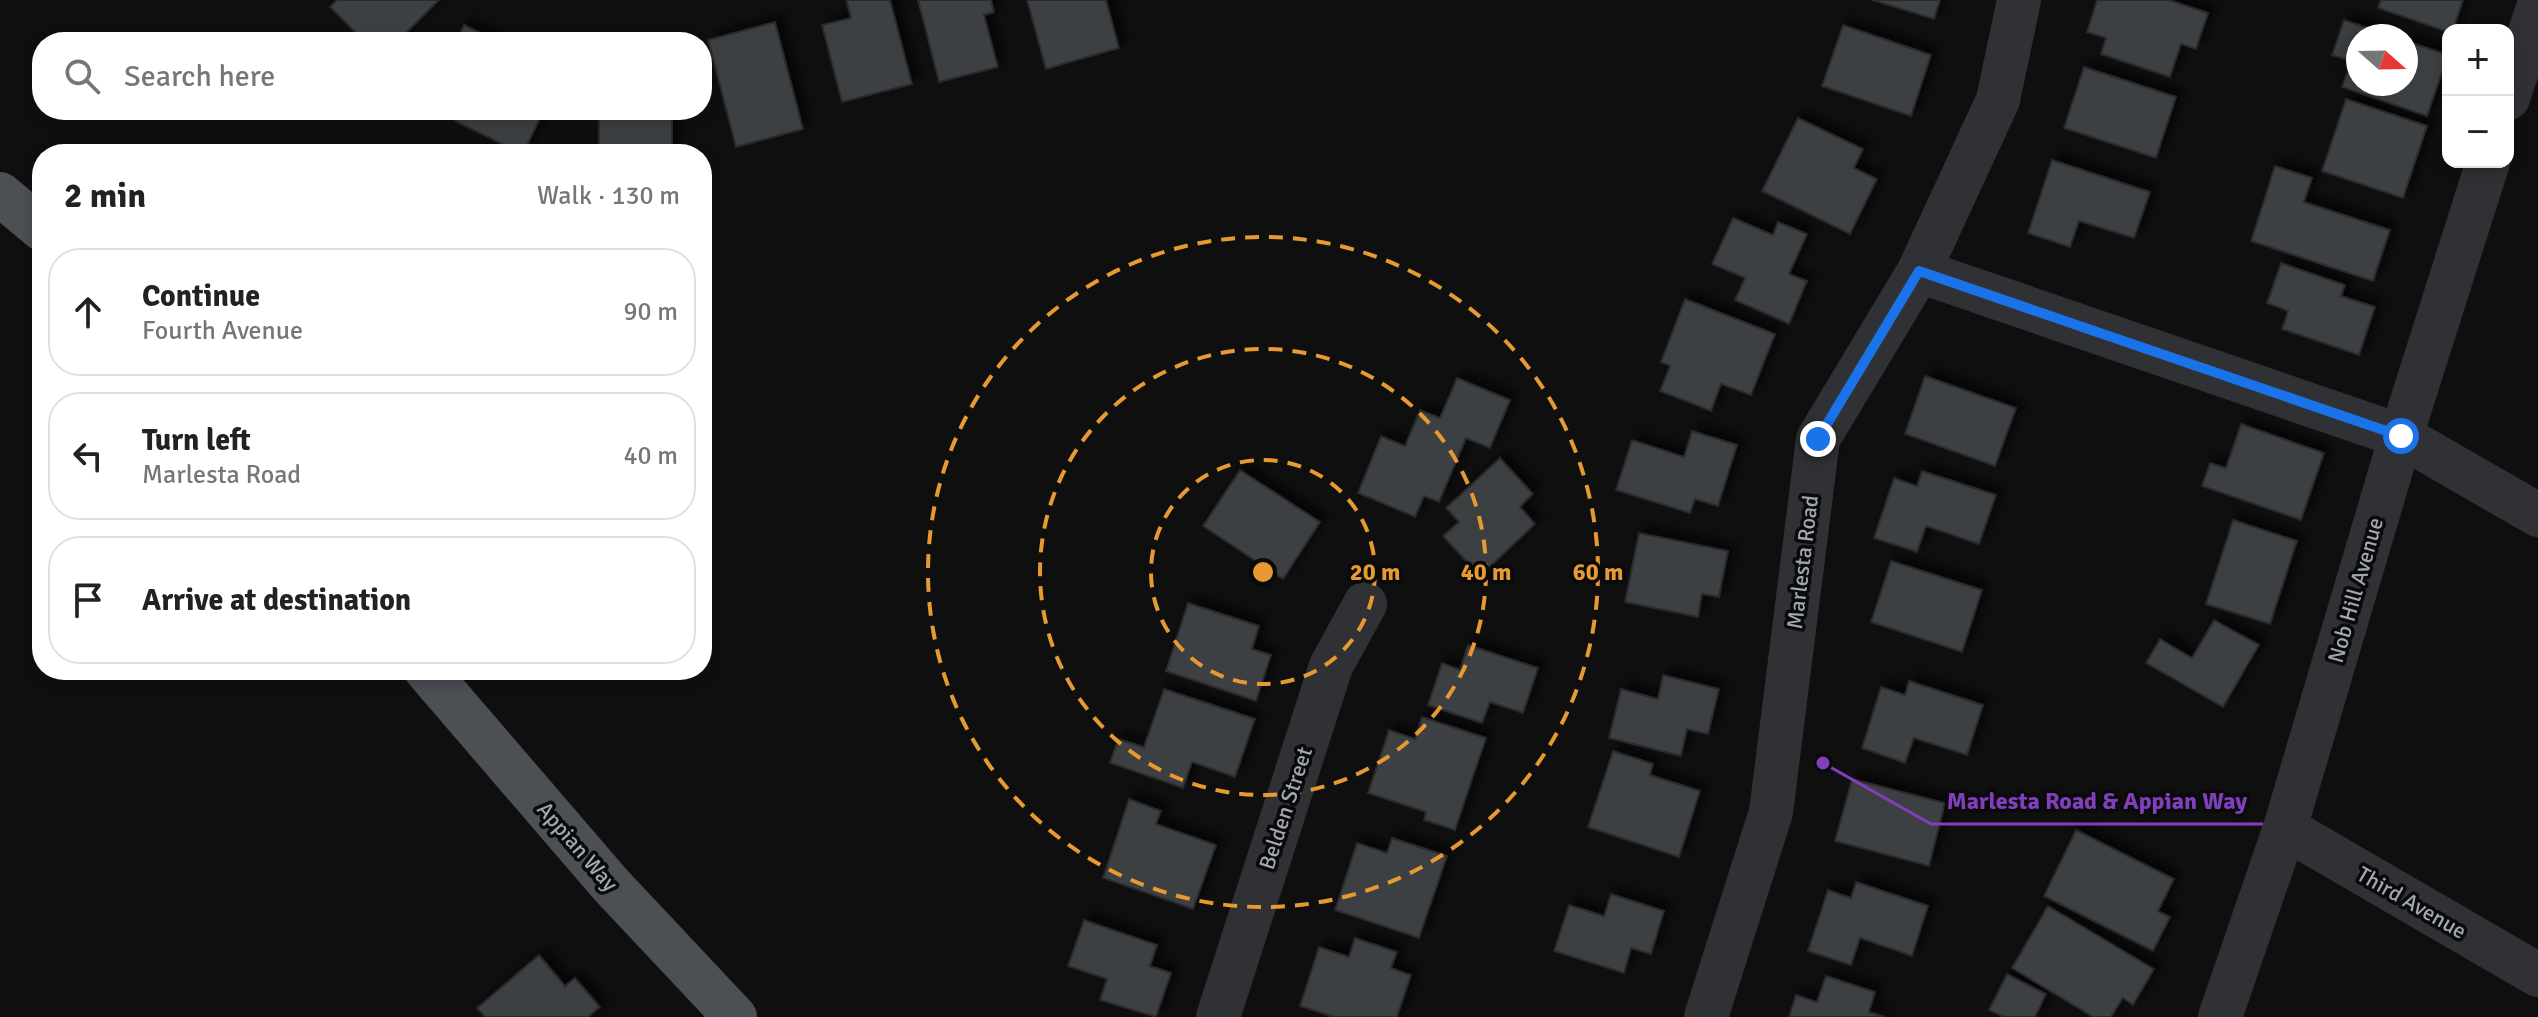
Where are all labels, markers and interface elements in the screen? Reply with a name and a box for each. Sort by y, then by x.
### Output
north arrow [2346,24,2418,96]
map controls [2442,24,2514,168]
button: + [2442,24,2514,96]
search box [32,32,712,120]
icon: search [60,54,104,98]
text: Search here [124,58,275,95]
button: − [2442,96,2514,168]
text: 2 min [64,175,146,217]
text: Walk · 130 m [537,180,680,212]
text: Continue [142,278,260,315]
icon: ahead [66,290,110,334]
text: 90 m [623,296,678,328]
text: Fourth Avenue [142,315,303,347]
route start [2383,418,2419,454]
route end [1800,421,1836,457]
text: Turn left [142,422,251,459]
icon: left [66,434,110,478]
text: 40 m [623,440,678,472]
text: Marlesta Road [142,459,301,491]
street label: Marlesta Road [1781,494,1824,631]
street label: Nob Hill Avenue [2322,514,2389,666]
text: 20 m [1350,557,1400,587]
text: 40 m [1461,557,1511,587]
text: 60 m [1573,557,1623,587]
centre of rings [1249,558,1277,586]
icon: arrive [66,578,110,622]
text: Arrive at destination [142,582,411,619]
street label: Belden Street [1253,743,1318,873]
callout: Marlesta Road & Appian Way [1931,776,2263,824]
text: Marlesta Road & Appian Way [1947,786,2247,816]
street label: Appian Way [531,796,624,897]
street label: Third Avenue [2352,860,2471,945]

